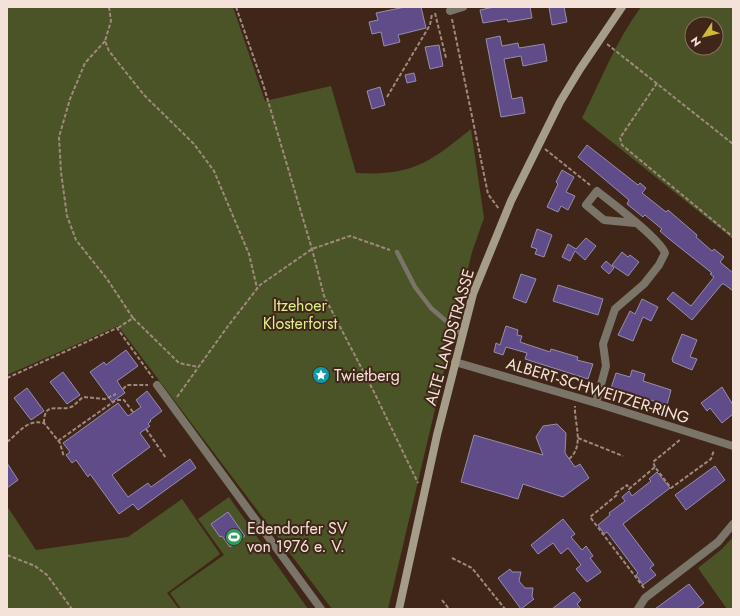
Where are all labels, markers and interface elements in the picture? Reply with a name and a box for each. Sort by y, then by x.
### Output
north arrow [684,16,724,56]
text: N [687,34,705,50]
street label: ALTE LANDSTRASSE [419,266,480,408]
park label: Itzehoer Klosterforst [263,294,337,335]
street label: ALBERT-SCHWEITZER-RING [503,352,692,429]
place label: Twietberg [334,364,400,387]
place icon: Twietberg [311,365,331,385]
place label: Edendorfer SV von 1976 e. V. [247,517,348,558]
sports icon: Edendorfer SV von 1976 e. V. [224,527,244,547]

